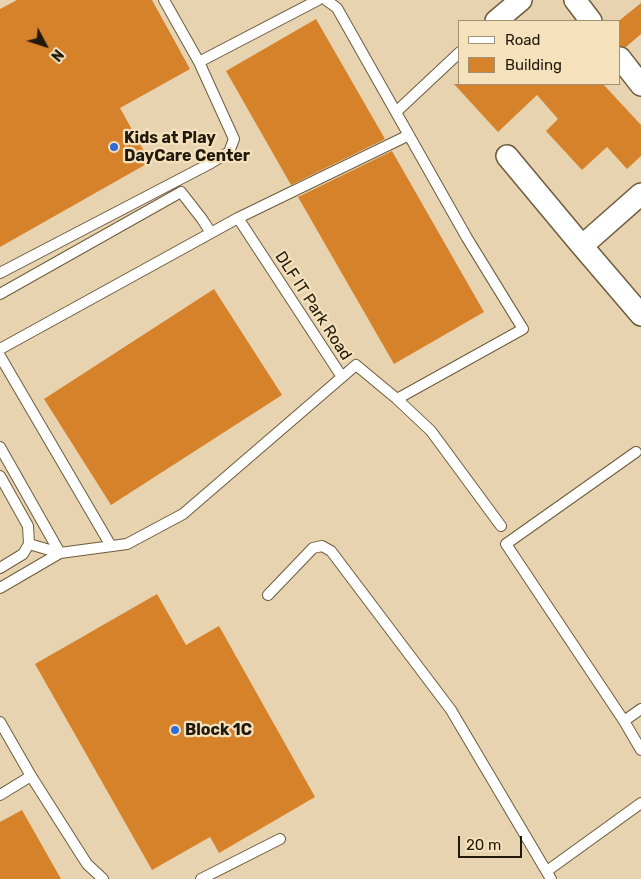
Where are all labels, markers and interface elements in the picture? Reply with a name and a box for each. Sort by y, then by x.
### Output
north arrow [20,20,70,70]
legend [458,20,621,85]
text: Road [505,31,541,49]
text: N [47,46,67,64]
text: Building [505,56,562,74]
place label: Kids at Play DayCare Center [124,128,250,166]
marker: Kids at Play DayCare Center [108,141,120,153]
street label: DLF IT Park Road [271,248,355,364]
place label: Block 1C [185,720,252,740]
marker: Block 1C [169,724,181,736]
scale bar [461,826,525,858]
text: 20 m [466,836,501,854]

